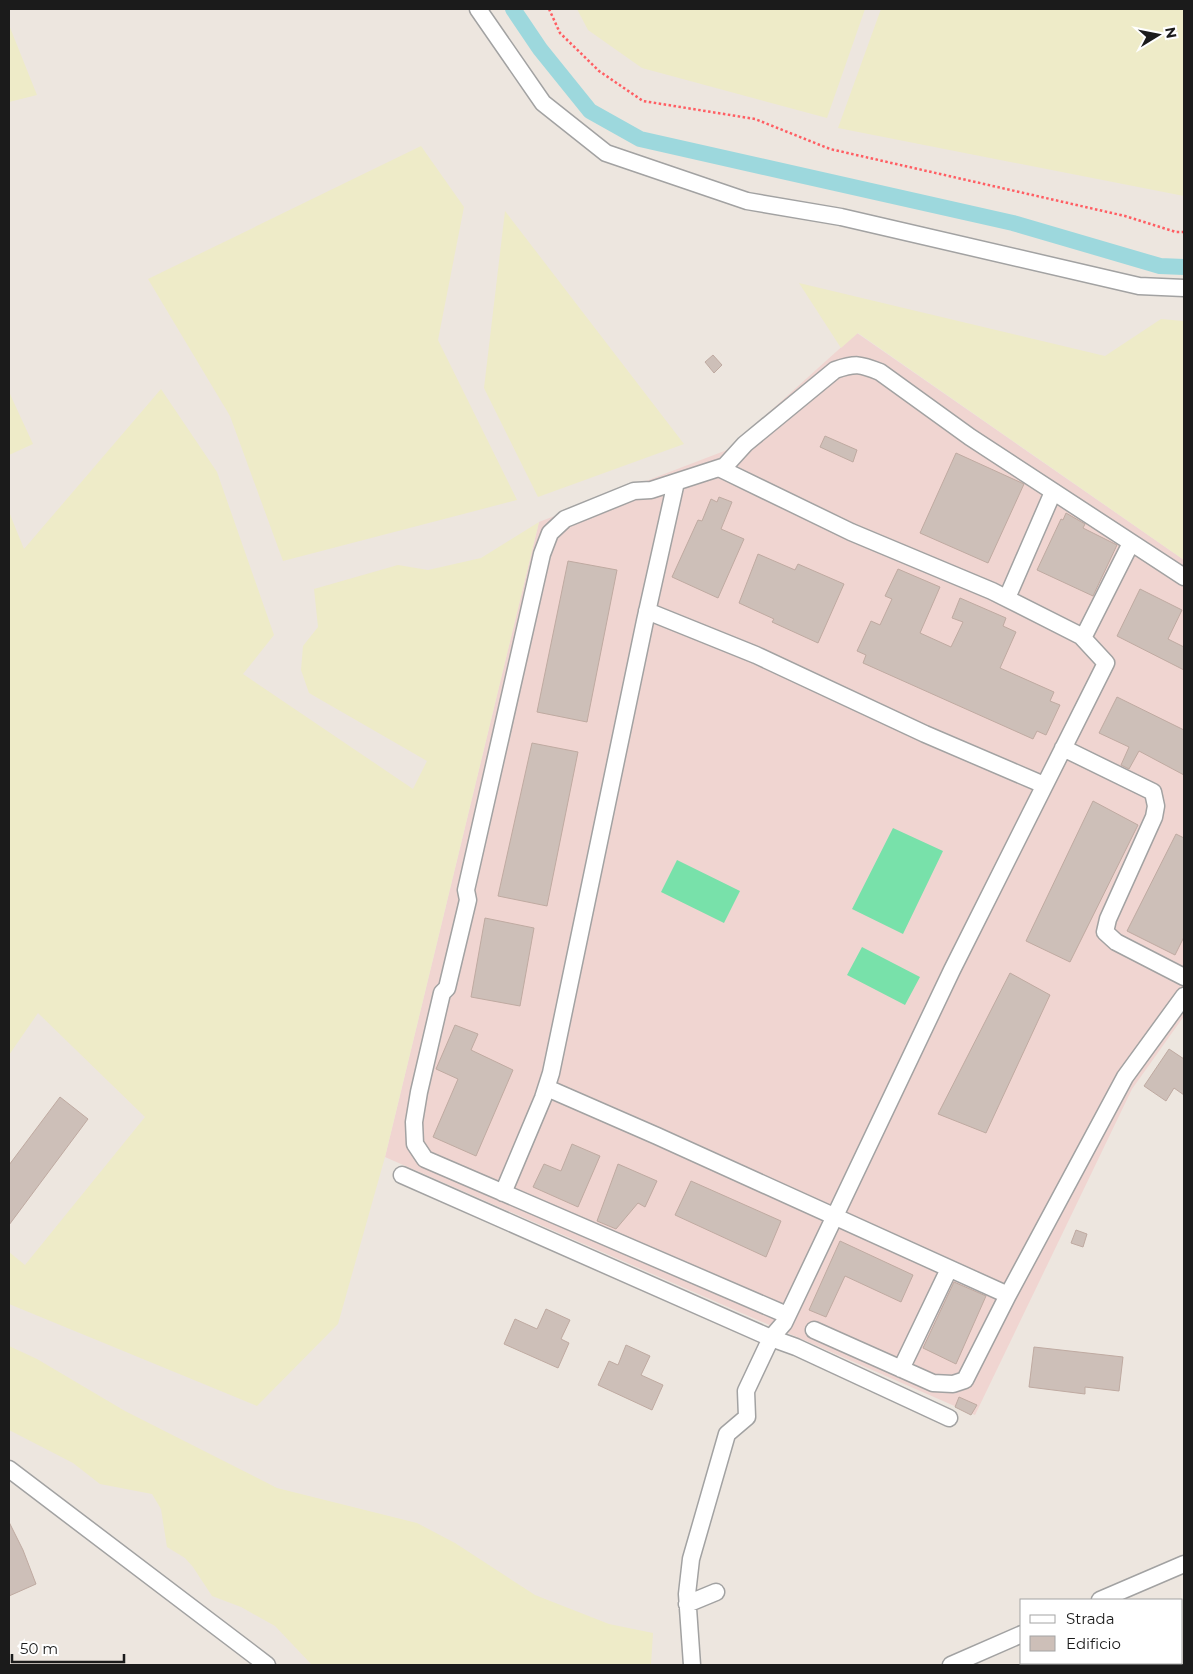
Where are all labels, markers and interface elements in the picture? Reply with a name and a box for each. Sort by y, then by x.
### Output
north arrow [1133,10,1183,60]
text: N [1161,26,1181,40]
legend [1020,1599,1183,1664]
text: Strada [1066,1609,1115,1628]
scale bar [12,1632,125,1664]
text: Edificio [1066,1634,1121,1653]
text: 50 m [20,1639,58,1658]

